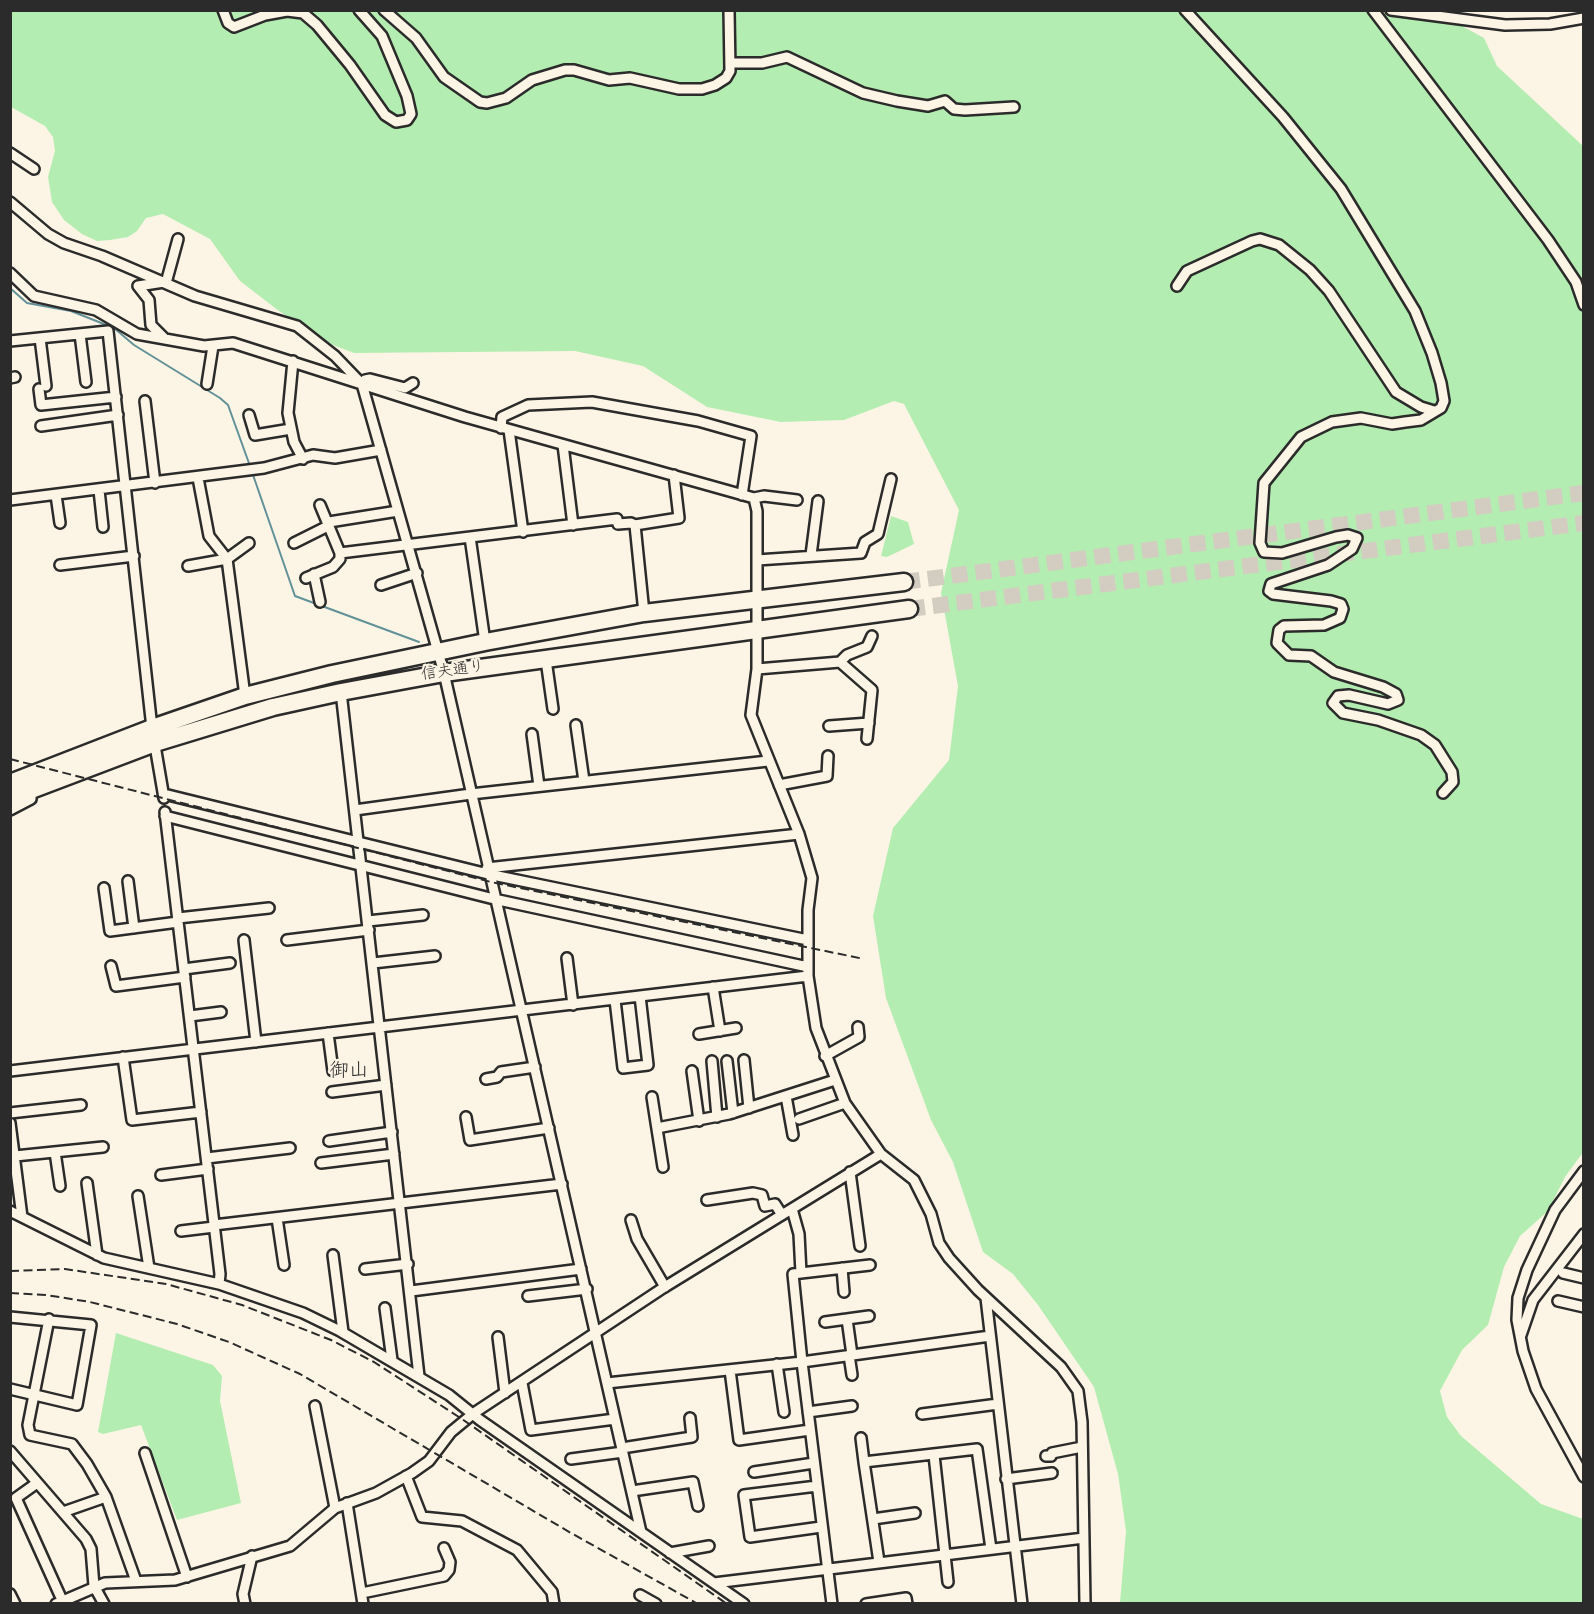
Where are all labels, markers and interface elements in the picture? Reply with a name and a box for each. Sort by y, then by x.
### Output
street label: 信夫通り [420,658,486,686]
district label: 御山 [329,1061,369,1085]

